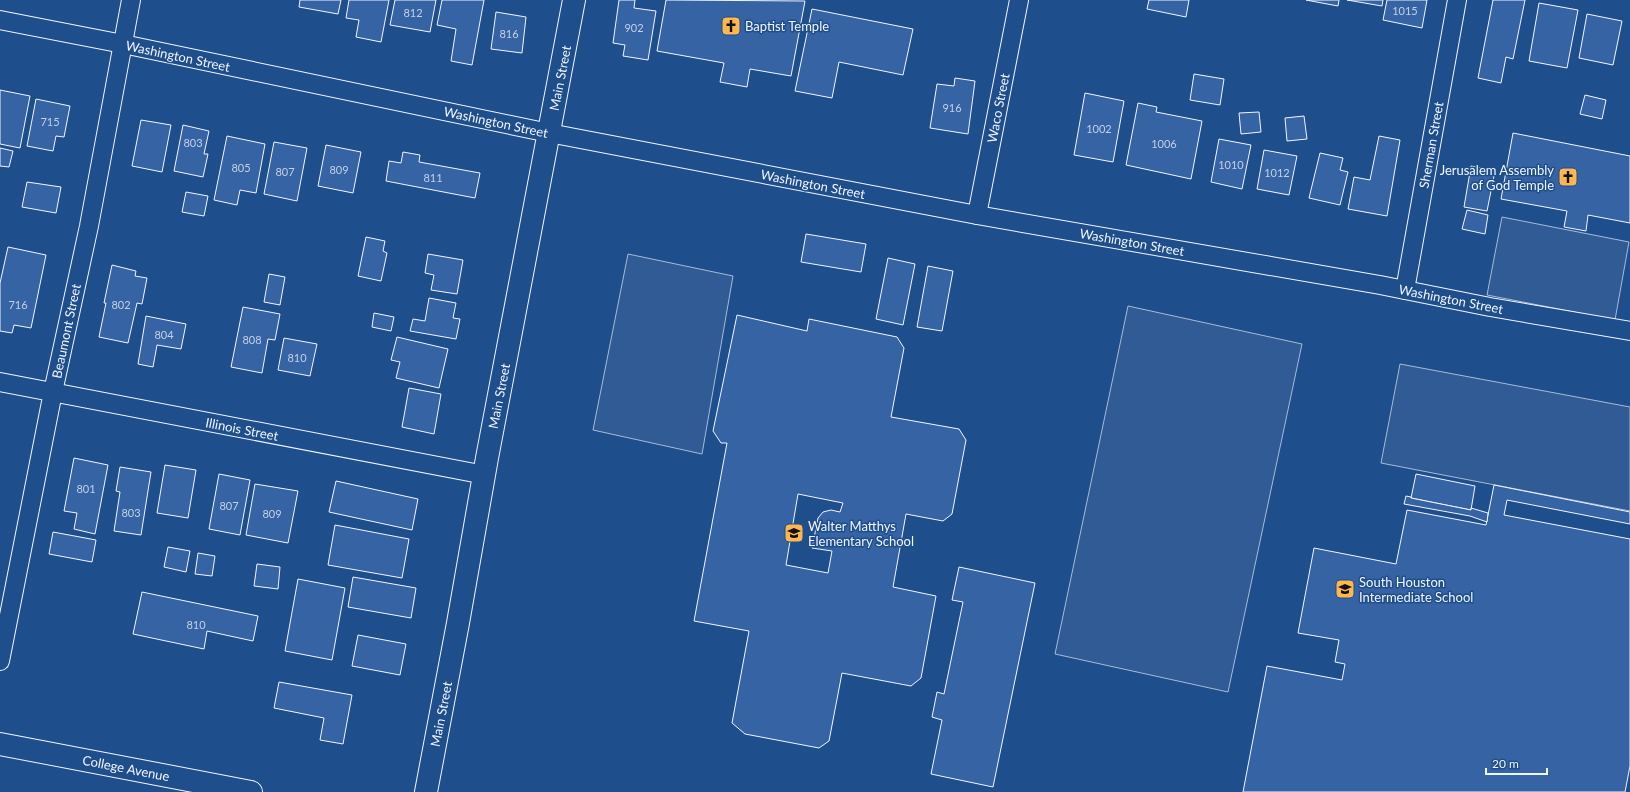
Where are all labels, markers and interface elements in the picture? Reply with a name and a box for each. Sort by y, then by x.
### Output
house number: 1015 [1392,4,1418,17]
house number: 812 [403,6,423,19]
church icon: Baptist Temple [720,15,742,37]
place label: Baptist Temple [745,18,829,34]
house number: 902 [624,21,644,34]
house number: 816 [499,27,519,40]
street label: Washington Street [124,37,232,75]
street label: Main Street [546,44,574,112]
street label: Waco Street [983,72,1013,144]
street label: Sherman Street [1416,100,1447,190]
house number: 916 [942,101,962,114]
street label: Washington Street [442,103,550,141]
house number: 715 [40,115,60,128]
house number: 1002 [1086,122,1112,135]
house number: 803 [183,136,203,149]
house number: 1006 [1151,137,1177,150]
house number: 1010 [1218,158,1244,171]
house number: 805 [231,161,251,174]
place label: Jerusalem Assembly of God Temple [1440,162,1554,193]
house number: 809 [329,163,349,176]
house number: 807 [275,165,295,178]
street label: Washington Street [759,166,867,202]
house number: 1012 [1264,166,1290,179]
church icon: Jerusalem Assembly of God Temple [1557,166,1579,188]
house number: 811 [423,171,443,184]
street label: Washington Street [1078,225,1186,259]
street label: Washington Street [1397,281,1505,317]
street label: Beaumont Street [48,282,84,380]
house number: 716 [8,298,28,311]
house number: 802 [111,298,131,311]
house number: 804 [154,328,174,341]
house number: 808 [242,333,262,346]
house number: 810 [287,351,307,364]
street label: Main Street [485,362,513,430]
street label: Illinois Street [204,414,280,444]
house number: 801 [76,482,96,495]
house number: 807 [219,499,239,512]
house number: 803 [121,506,141,519]
house number: 809 [262,507,282,520]
place label: Walter Matthys Elementary School [808,518,914,549]
school or university icon: Walter Matthys Elementary School [783,522,805,544]
place label: South Houston Intermediate School [1359,574,1473,605]
school or university icon: South Houston Intermediate School [1334,578,1356,600]
house number: 810 [186,618,206,631]
street label: Main Street [427,680,455,748]
scale bar [1486,750,1547,776]
street label: College Avenue [81,752,171,784]
text: 20 m [1492,756,1519,771]

